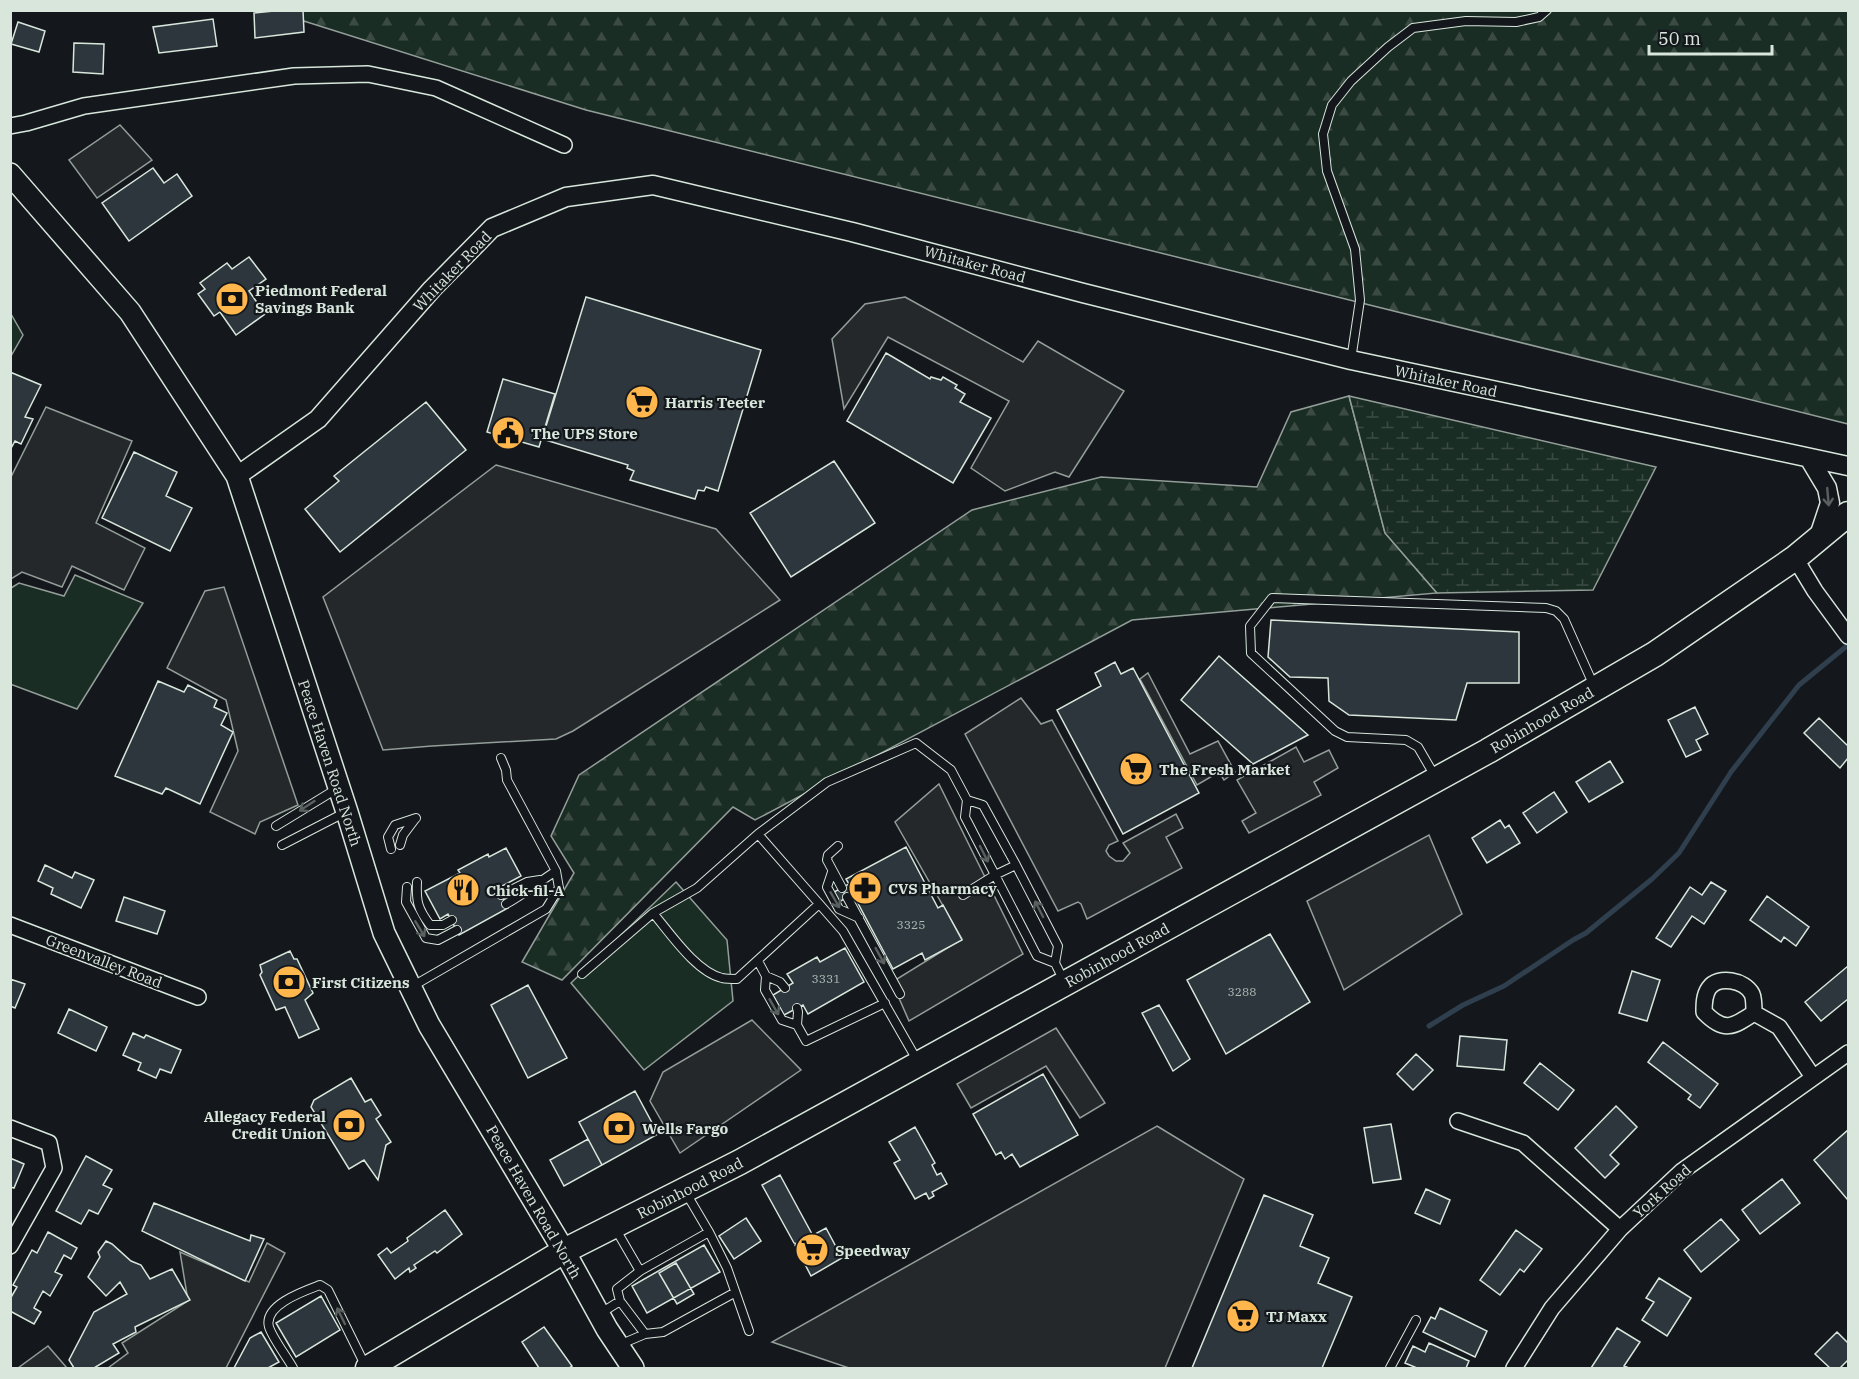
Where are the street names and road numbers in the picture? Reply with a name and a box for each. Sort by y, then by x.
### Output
street label: Whitaker Road [409,227,495,315]
street label: Whitaker Road [922,241,1028,287]
street label: Whitaker Road [1393,361,1499,401]
street label: Peace Haven Road North [294,677,366,849]
street label: Robinhood Road [1487,683,1597,757]
street label: Robinhood Road [1061,918,1173,992]
street label: Greenvalley Road [43,930,165,992]
street label: Peace Haven Road North [482,1122,586,1282]
street label: Robinhood Road [634,1153,746,1223]
street label: York Road [1629,1160,1695,1222]

